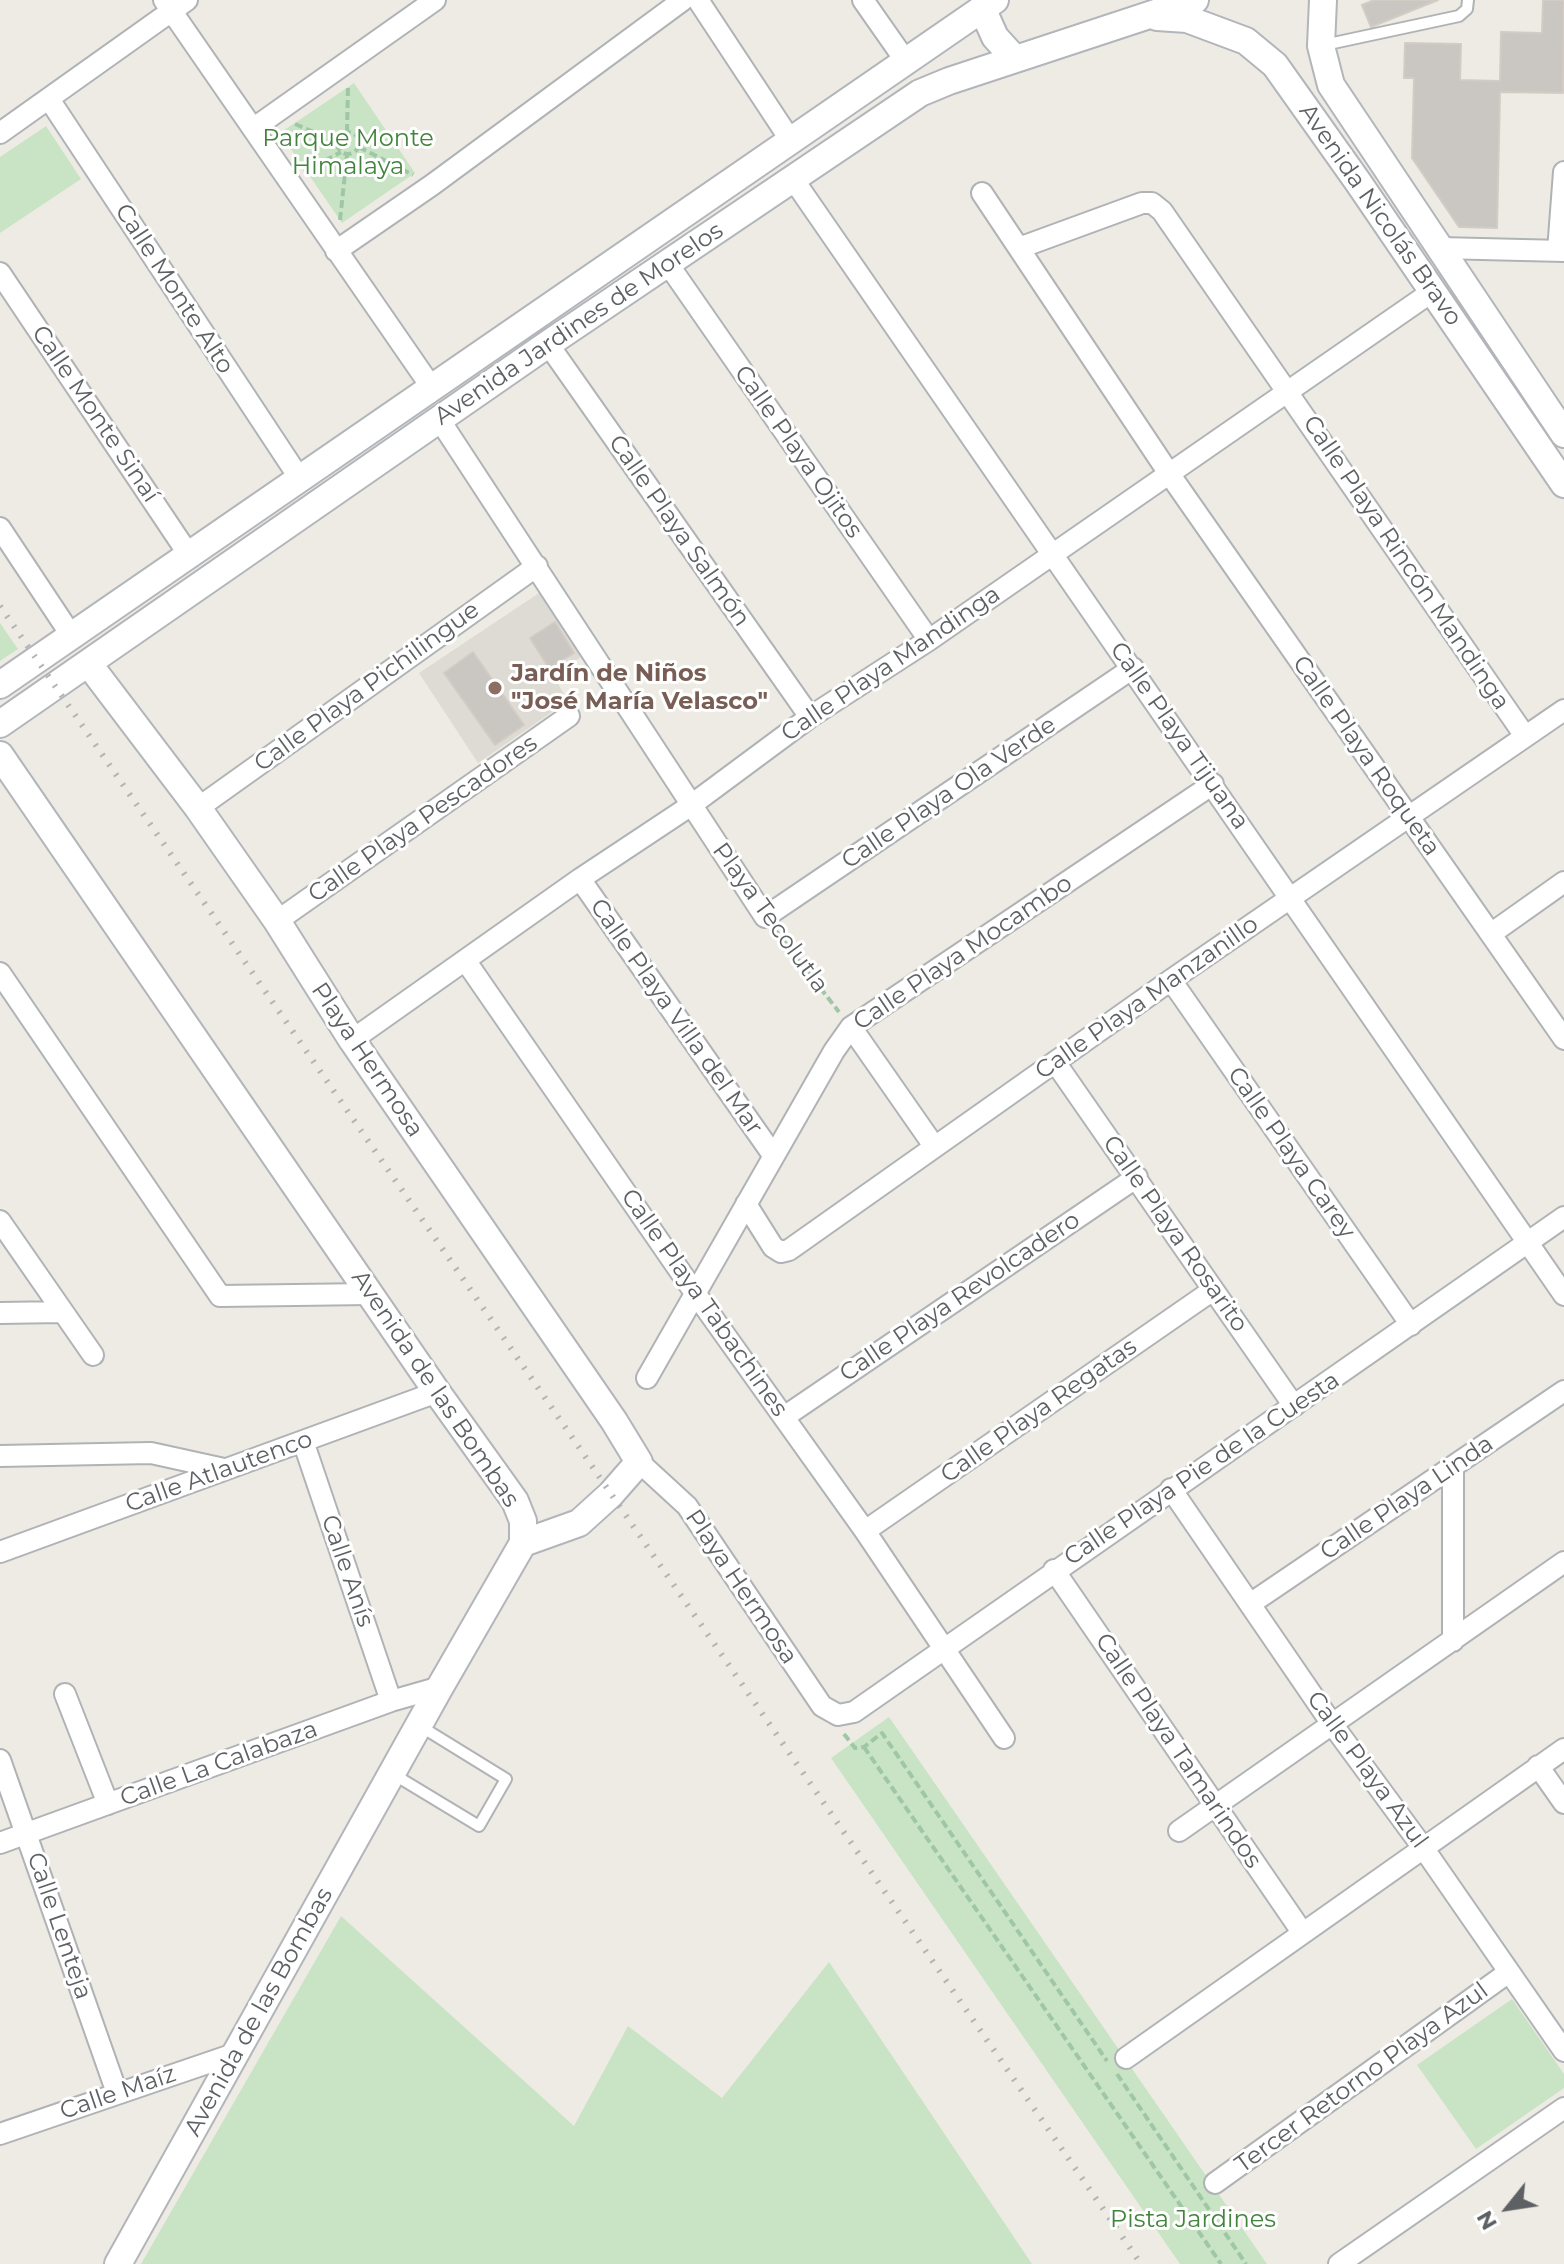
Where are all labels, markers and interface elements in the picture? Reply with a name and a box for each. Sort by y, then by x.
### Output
street label: Avenida Nicolás Bravo [1292,98,1468,332]
park label: Parque Monte Himalaya [262,125,434,181]
street label: Calle Monte Alto [108,199,240,379]
street label: Avenida Jardines de Morelos [429,216,729,432]
street label: Calle Monte Sinaí [25,320,165,508]
street label: Calle Playa Ojitos [728,360,868,544]
street label: Calle Playa Rincón Mandinga [1297,410,1515,716]
street label: Calle Playa Salmón [602,430,756,632]
street label: Calle Playa Mandinga [776,580,1006,748]
street label: Calle Playa Pichilingue [249,596,485,778]
street label: Calle Playa Tijuana [1103,637,1255,835]
street label: Calle Playa Roqueta [1286,650,1446,862]
place label: Jardín de Niños "José María Velasco" [511,660,768,716]
marker: Jardín de Niños "José María Velasco" [486,679,504,697]
street label: Calle Playa Ola Verde [836,711,1062,875]
street label: Calle Playa Pescadores [303,729,543,909]
street label: Playa Tecolutla [706,837,834,999]
street label: Calle Playa Mocambo [848,869,1078,1037]
street label: Calle Playa Villa del Mar [583,893,769,1141]
street label: Calle Playa Manzanillo [1030,910,1264,1086]
street label: Playa Hermosa [305,977,429,1143]
street label: Calle Playa Carey [1221,1062,1361,1244]
street label: Calle Playa Rosarito [1096,1130,1254,1338]
street label: Calle Playa Tabachines [614,1184,794,1422]
street label: Calle Playa Revolcadero [834,1206,1086,1388]
street label: Avenida de las Bombas [345,1265,525,1513]
street label: Calle Playa Regatas [935,1332,1143,1490]
street label: Calle Playa Pie de la Cuesta [1059,1366,1345,1572]
street label: Calle Atlautenco [122,1425,316,1519]
street label: Calle Playa Linda [1315,1429,1499,1567]
street label: Playa Hermosa [679,1504,803,1670]
street label: Calle Anís [314,1511,380,1631]
street label: Calle Playa Tamarindos [1089,1628,1267,1874]
street label: Calle Playa Azul [1300,1686,1434,1854]
street label: Calle La Calabaza [117,1715,321,1813]
street label: Calle Lenteja [20,1849,98,2003]
street label: Avenida de las Bombas [179,1883,339,2141]
street label: Tercer Retorno Playa Azul [1230,1977,1494,2179]
street label: Calle Maíz [56,2060,180,2126]
north arrow [1468,2168,1548,2248]
park label: Pista Jardines [1110,2206,1276,2234]
text: N [1471,2206,1503,2235]

